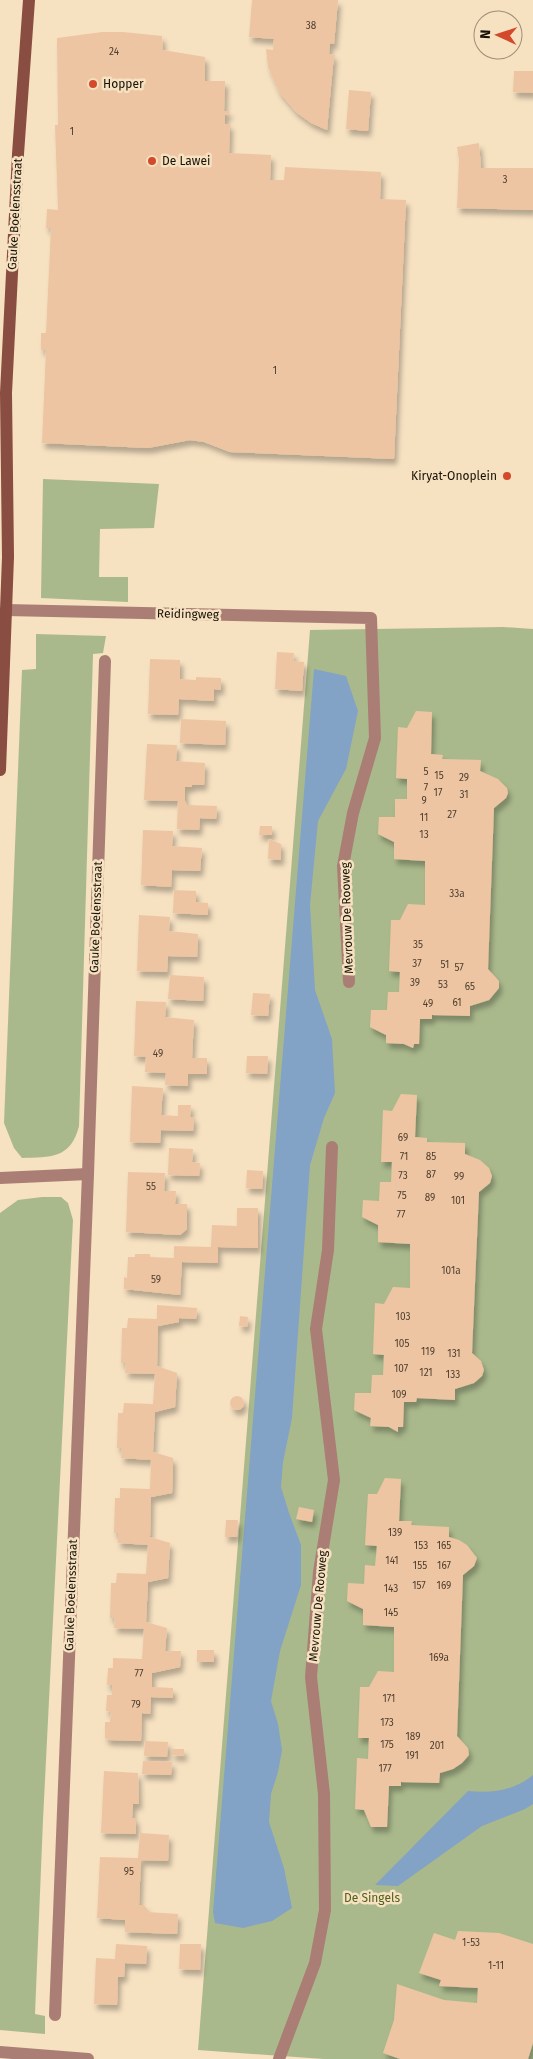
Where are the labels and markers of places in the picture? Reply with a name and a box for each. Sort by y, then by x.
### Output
place label: Hopper [103,77,144,91]
marker: Hopper [87,78,99,90]
place label: De Lawei [162,154,210,168]
marker: De Lawei [146,155,158,167]
place label: Kiryat-Onoplein [411,469,497,483]
marker: Kiryat-Onoplein [501,470,513,482]

